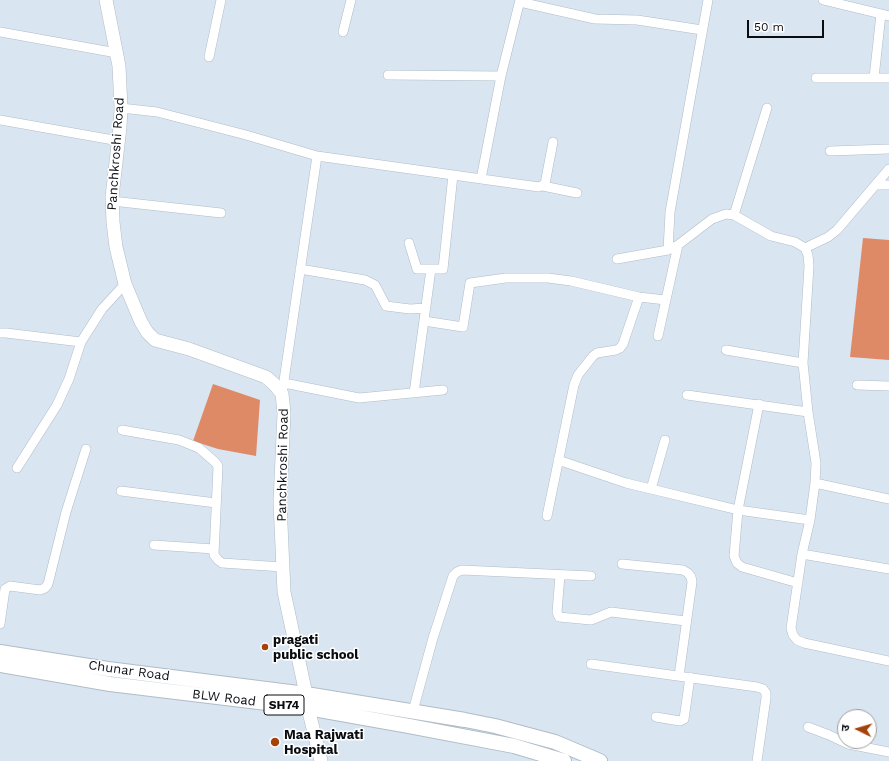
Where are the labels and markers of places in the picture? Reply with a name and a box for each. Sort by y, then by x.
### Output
place label: pragati public school [273,632,359,663]
marker: pragati public school [260,642,270,652]
place label: Maa Rajwati Hospital [284,727,363,758]
marker: Maa Rajwati Hospital [269,736,281,748]

